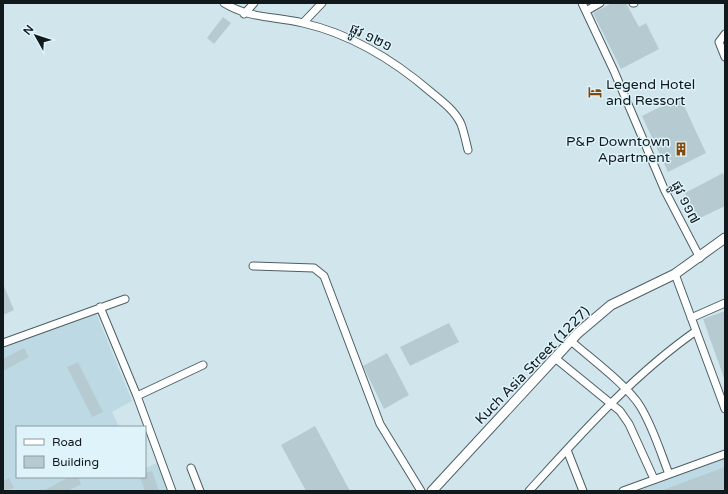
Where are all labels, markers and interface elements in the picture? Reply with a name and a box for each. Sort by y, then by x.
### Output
north arrow [16,16,56,56]
street label: ផ្លូវ ១២១ [345,20,395,58]
text: N [21,22,36,38]
place label: Legend Hotel and Ressort [606,76,695,109]
hotel icon: Legend Hotel and Ressort [587,84,603,100]
place label: P&P Downtown Apartment [566,133,671,166]
building icon: P&P Downtown Apartment [673,141,689,157]
street label: ផ្លូវ ១១៧ [665,178,704,228]
street label: Kuch Asia Street (1227) [472,303,593,428]
legend [16,426,146,478]
text: Road [52,435,82,449]
text: Building [52,455,99,469]

